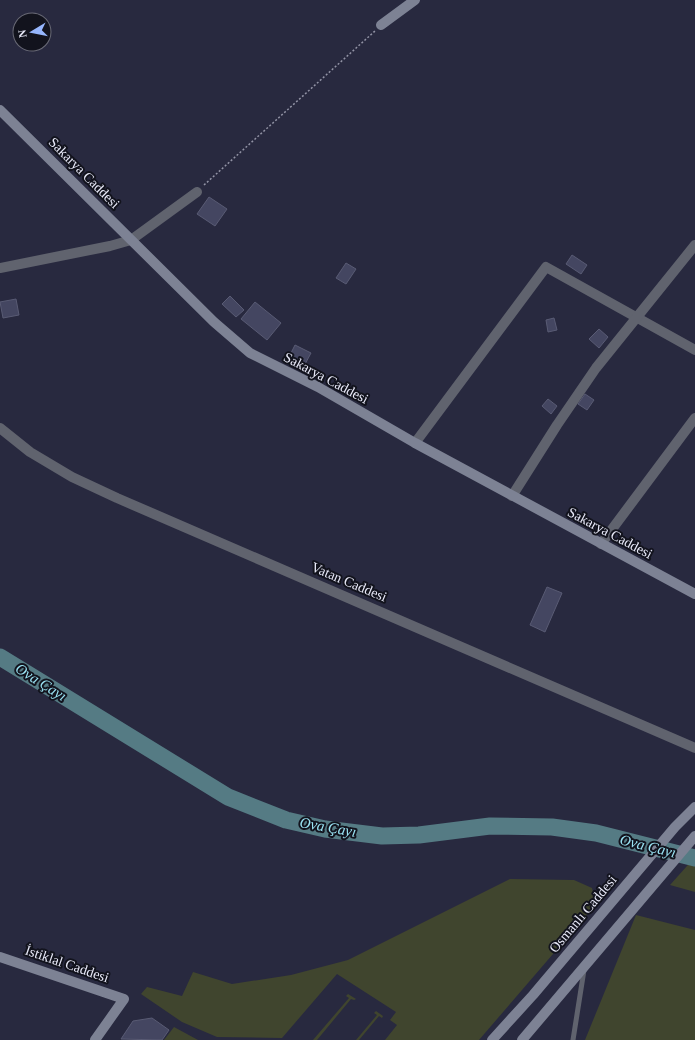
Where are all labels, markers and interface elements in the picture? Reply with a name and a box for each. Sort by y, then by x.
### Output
north arrow [12,12,52,52]
text: N [16,29,29,39]
street label: Sakarya Caddesi [46,135,123,212]
street label: Sakarya Caddesi [281,349,371,407]
street label: Sakarya Caddesi [565,504,655,562]
street label: Vatan Caddesi [309,559,389,605]
water label: Ova Çayı [13,660,69,704]
water label: Ova Çayı [299,814,357,840]
water label: Ova Çayı [618,831,678,861]
street label: Osmanlı Caddesi [546,872,620,956]
street label: İstiklal Caddesi [23,943,111,985]

